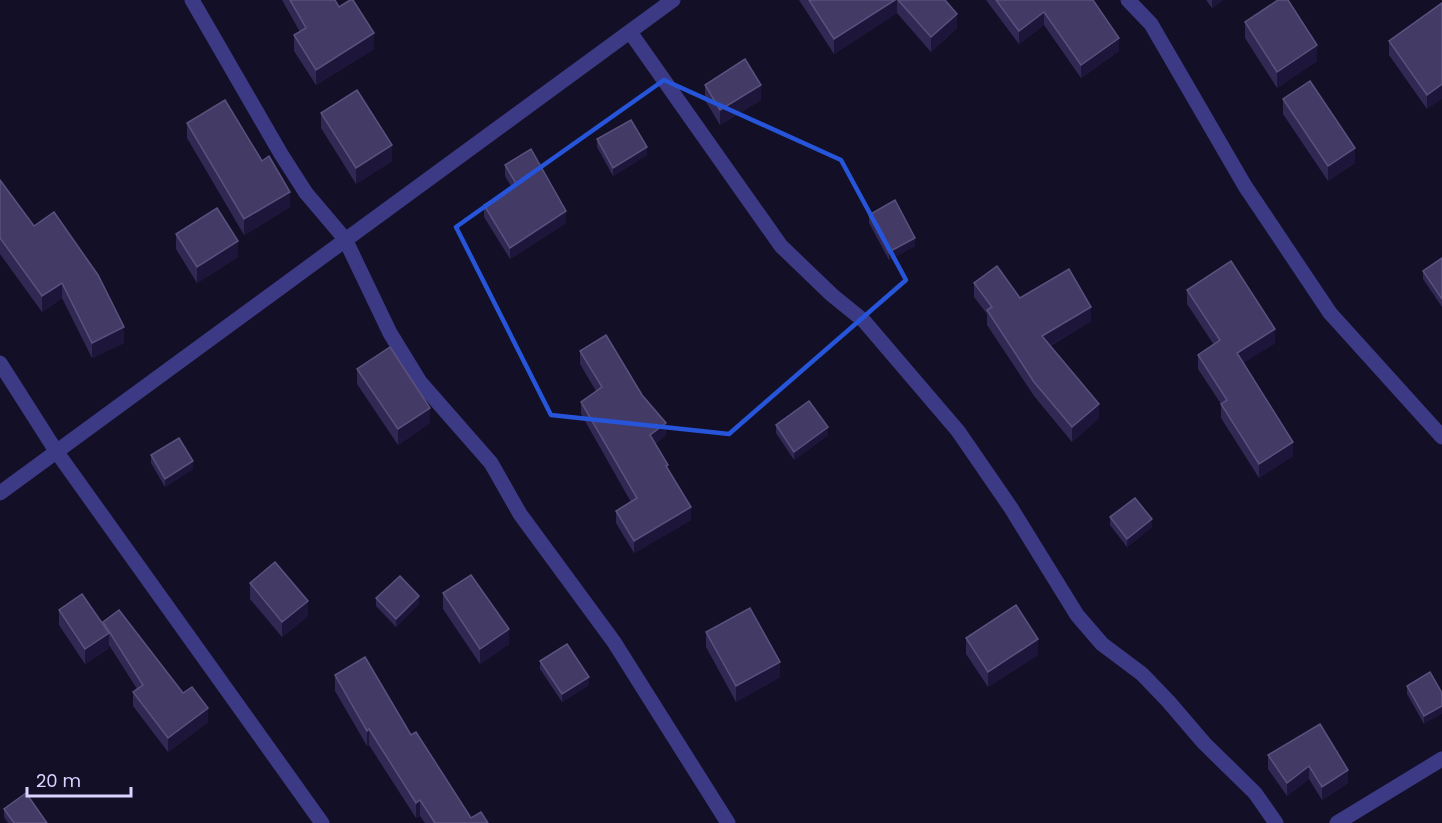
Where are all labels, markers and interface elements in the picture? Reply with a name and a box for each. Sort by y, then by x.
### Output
scale bar [27,760,130,798]
text: 20 m [36,768,81,793]

